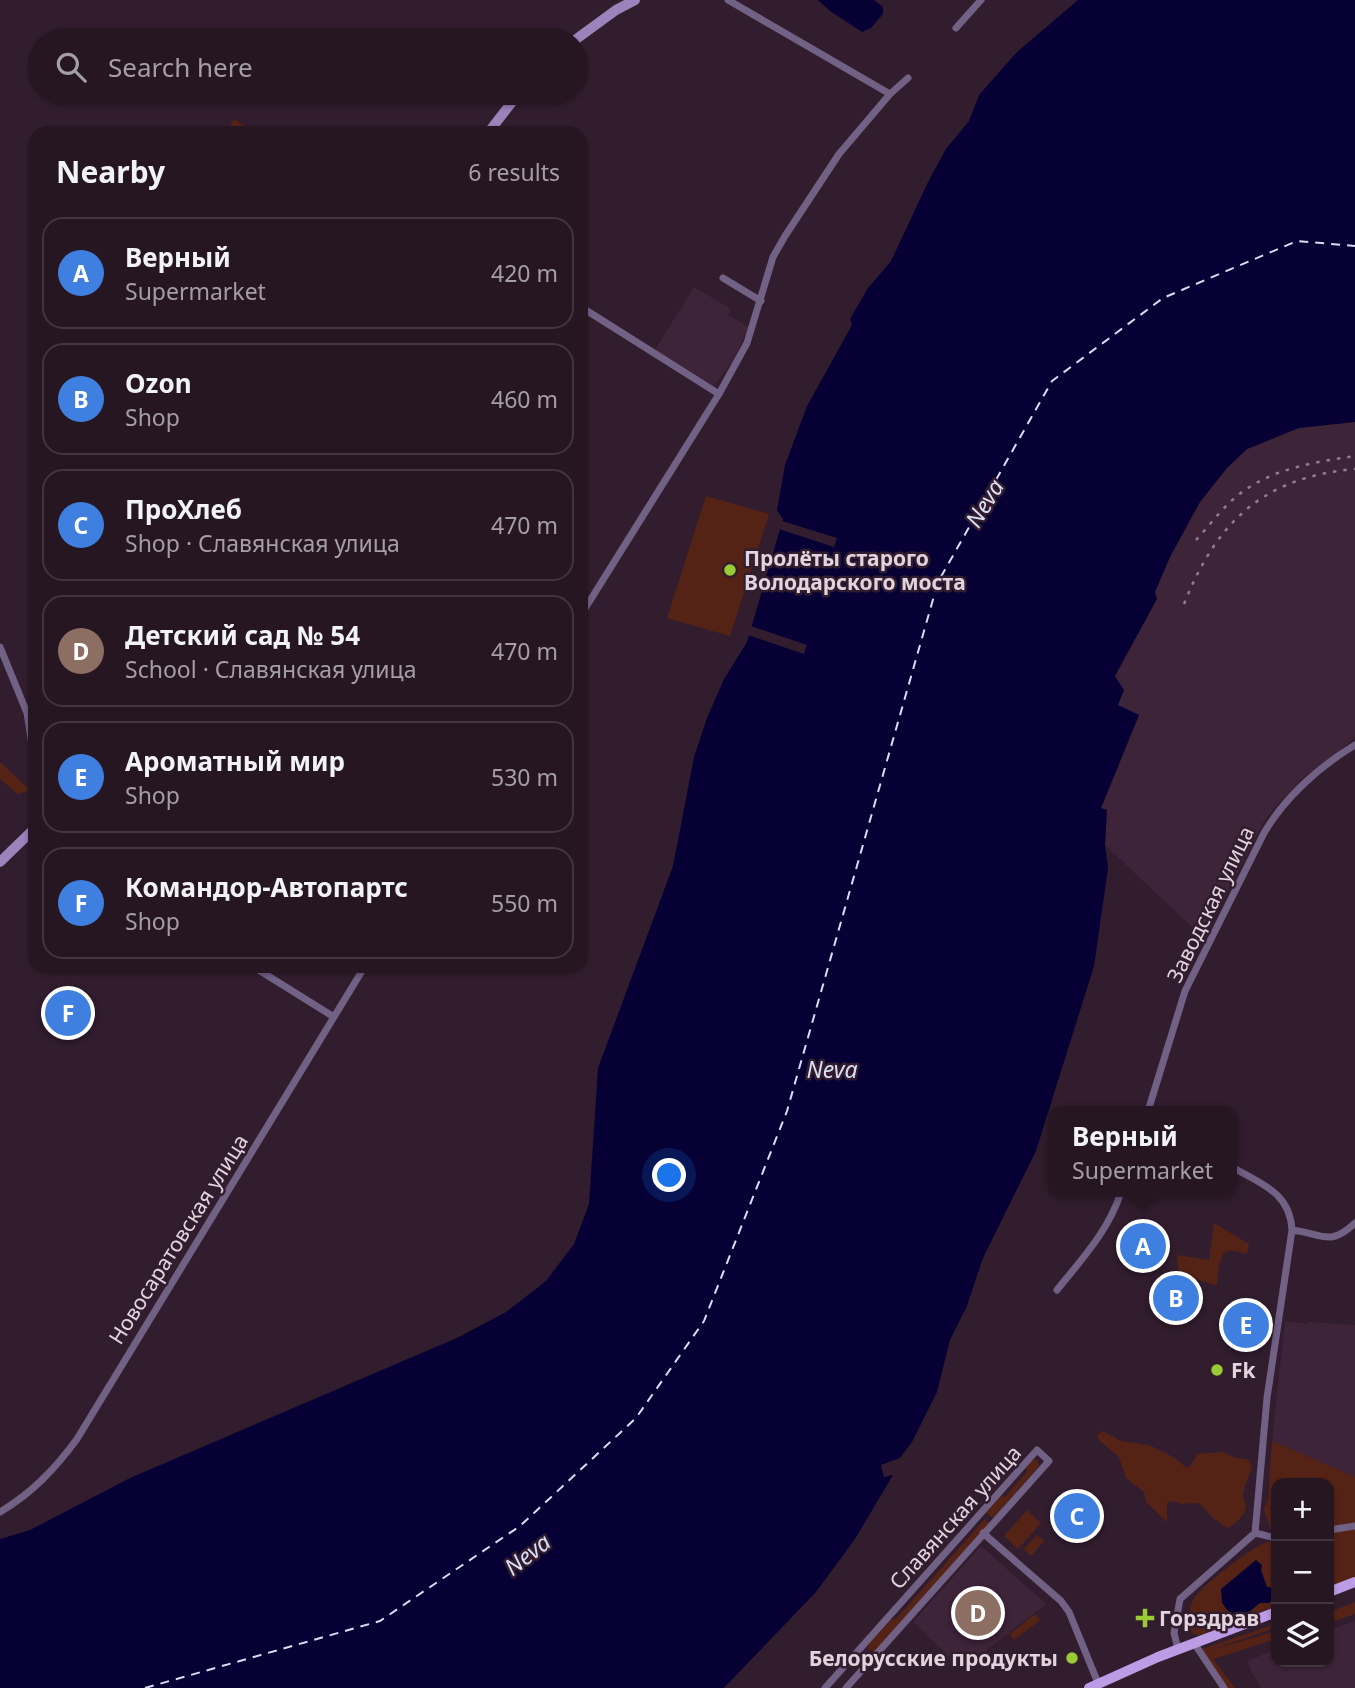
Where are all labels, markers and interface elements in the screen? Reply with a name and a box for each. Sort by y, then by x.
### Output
search box [28,28,588,105]
icon: search [52,48,90,86]
text: Search here [108,49,253,85]
text: Nearby [56,151,165,192]
text: 6 results [468,156,560,188]
text: Верный [125,239,231,275]
text: A [73,257,89,289]
text: 420 m [491,257,558,289]
text: Supermarket [125,275,266,307]
text: Ozon [125,365,192,401]
text: B [73,383,89,415]
text: 460 m [491,383,558,415]
text: Shop [125,401,180,433]
water label: Neva [957,473,1011,533]
text: ПроХлеб [125,491,242,527]
text: C [74,509,88,541]
text: 470 m [491,509,558,541]
text: Shop · Славянская улица [125,527,400,559]
place label: Пролёты старого Володарского моста [744,544,966,596]
marker: Пролёты старого Володарского моста [722,562,738,578]
text: Детский сад № 54 [125,617,360,653]
text: D [73,635,89,667]
text: 470 m [491,635,558,667]
text: School · Славянская улица [125,653,416,685]
text: Ароматный мир [125,743,345,779]
text: E [75,761,87,793]
text: 530 m [491,761,558,793]
text: Shop [125,779,180,811]
street label: Заводская улица [1160,821,1260,987]
text: Командор-Автопартс [125,869,408,905]
text: F [75,887,87,919]
text: 550 m [491,887,558,919]
text: Shop [125,905,180,937]
pin: F [45,987,91,1039]
water label: Neva [806,1053,858,1085]
popup [1048,1106,1237,1197]
text: Верный [1072,1118,1178,1154]
street label: Новосаратовская улица [102,1129,254,1349]
text: Supermarket [1072,1154,1213,1186]
your location [652,1158,686,1192]
pin: A [1120,1220,1166,1272]
pin: B [1153,1272,1199,1324]
pin: E [1223,1299,1269,1351]
place label: Fk [1231,1356,1257,1384]
marker: Fk [1209,1362,1225,1378]
street label: Славянская улица [883,1439,1027,1595]
map controls [1271,1478,1334,1667]
button: + [1271,1478,1334,1541]
pin: C [1054,1490,1100,1542]
water label: Neva [497,1526,557,1582]
button: − [1271,1541,1334,1604]
pin: D [955,1587,1001,1639]
place label: Горздрав [1159,1604,1259,1632]
button: layers [1271,1604,1334,1667]
marker: Горздрав [1137,1610,1153,1626]
place label: Белорусские продукты [809,1644,1058,1672]
marker: Белорусские продукты [1064,1650,1080,1666]

